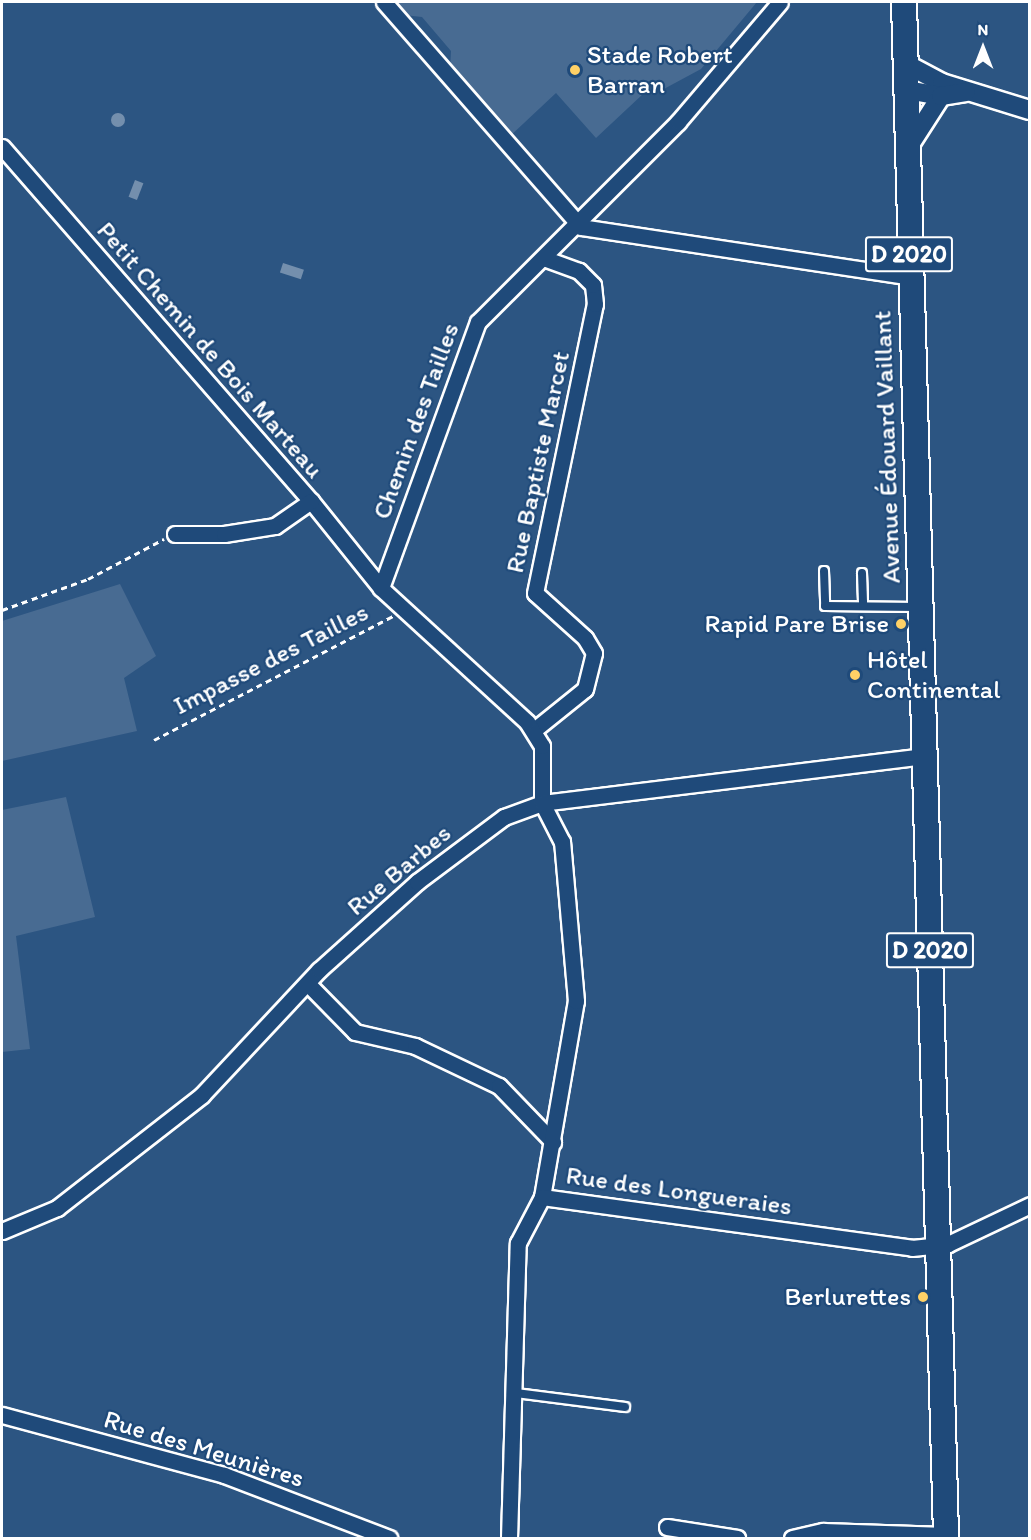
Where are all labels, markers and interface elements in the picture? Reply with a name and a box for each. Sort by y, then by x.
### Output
north arrow [953,18,1013,78]
text: N [978,20,988,39]
place label: Stade Robert Barran [587,39,731,100]
marker: Stade Robert Barran [568,63,582,77]
street label: Petit Chemin de Bois Marteau [90,215,330,485]
road number: D 2020 [864,233,954,275]
street label: Avenue Édouard Vaillant [867,310,907,584]
street label: Chemin des Tailles [366,319,466,523]
street label: Rue Baptiste Marcet [499,348,577,576]
street label: Impasse des Tailles [168,596,374,722]
place label: Rapid Pare Brise [706,608,889,640]
marker: Rapid Pare Brise [894,617,908,631]
place label: Hôtel Continental [867,644,1001,706]
marker: Hôtel Continental [848,668,862,682]
street label: Rue Barbes [341,817,457,923]
road number: D 2020 [885,929,975,971]
street label: Rue des Longueraies [564,1160,794,1222]
place label: Berlurettes [785,1281,911,1313]
marker: Berlurettes [916,1290,930,1304]
street label: Rue des Meunières [100,1404,308,1494]

